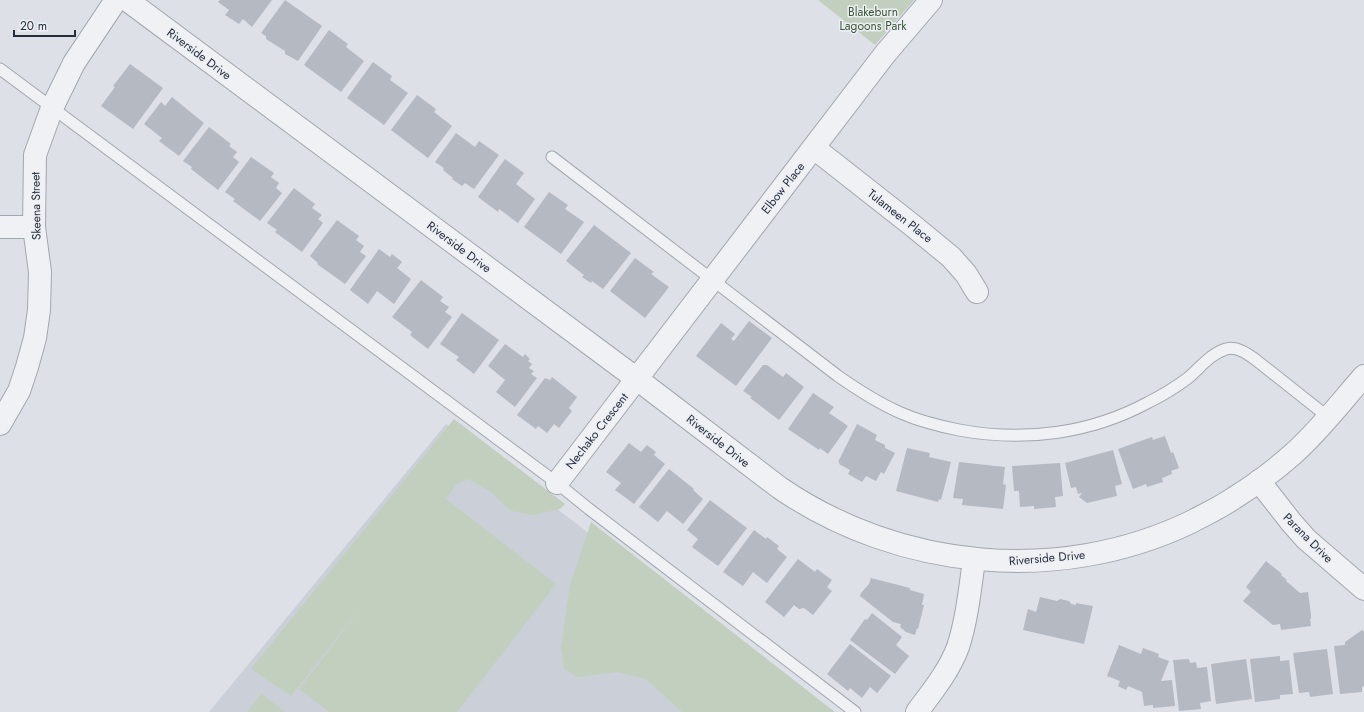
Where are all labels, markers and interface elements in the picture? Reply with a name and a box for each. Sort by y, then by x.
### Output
park label: Blakeburn Lagoons Park [839,3,907,35]
scale bar [14,12,75,38]
text: 20 m [20,17,47,35]
street label: Riverside Drive [163,24,235,84]
street label: Elbow Place [757,158,809,218]
street label: Skeena Street [26,172,46,240]
street label: Tulameen Place [864,185,936,247]
street label: Riverside Drive [423,217,495,277]
street label: Nechako Crescent [561,389,633,473]
street label: Riverside Drive [682,410,754,472]
street label: Parana Drive [1279,509,1337,567]
street label: Riverside Drive [1008,546,1086,570]

